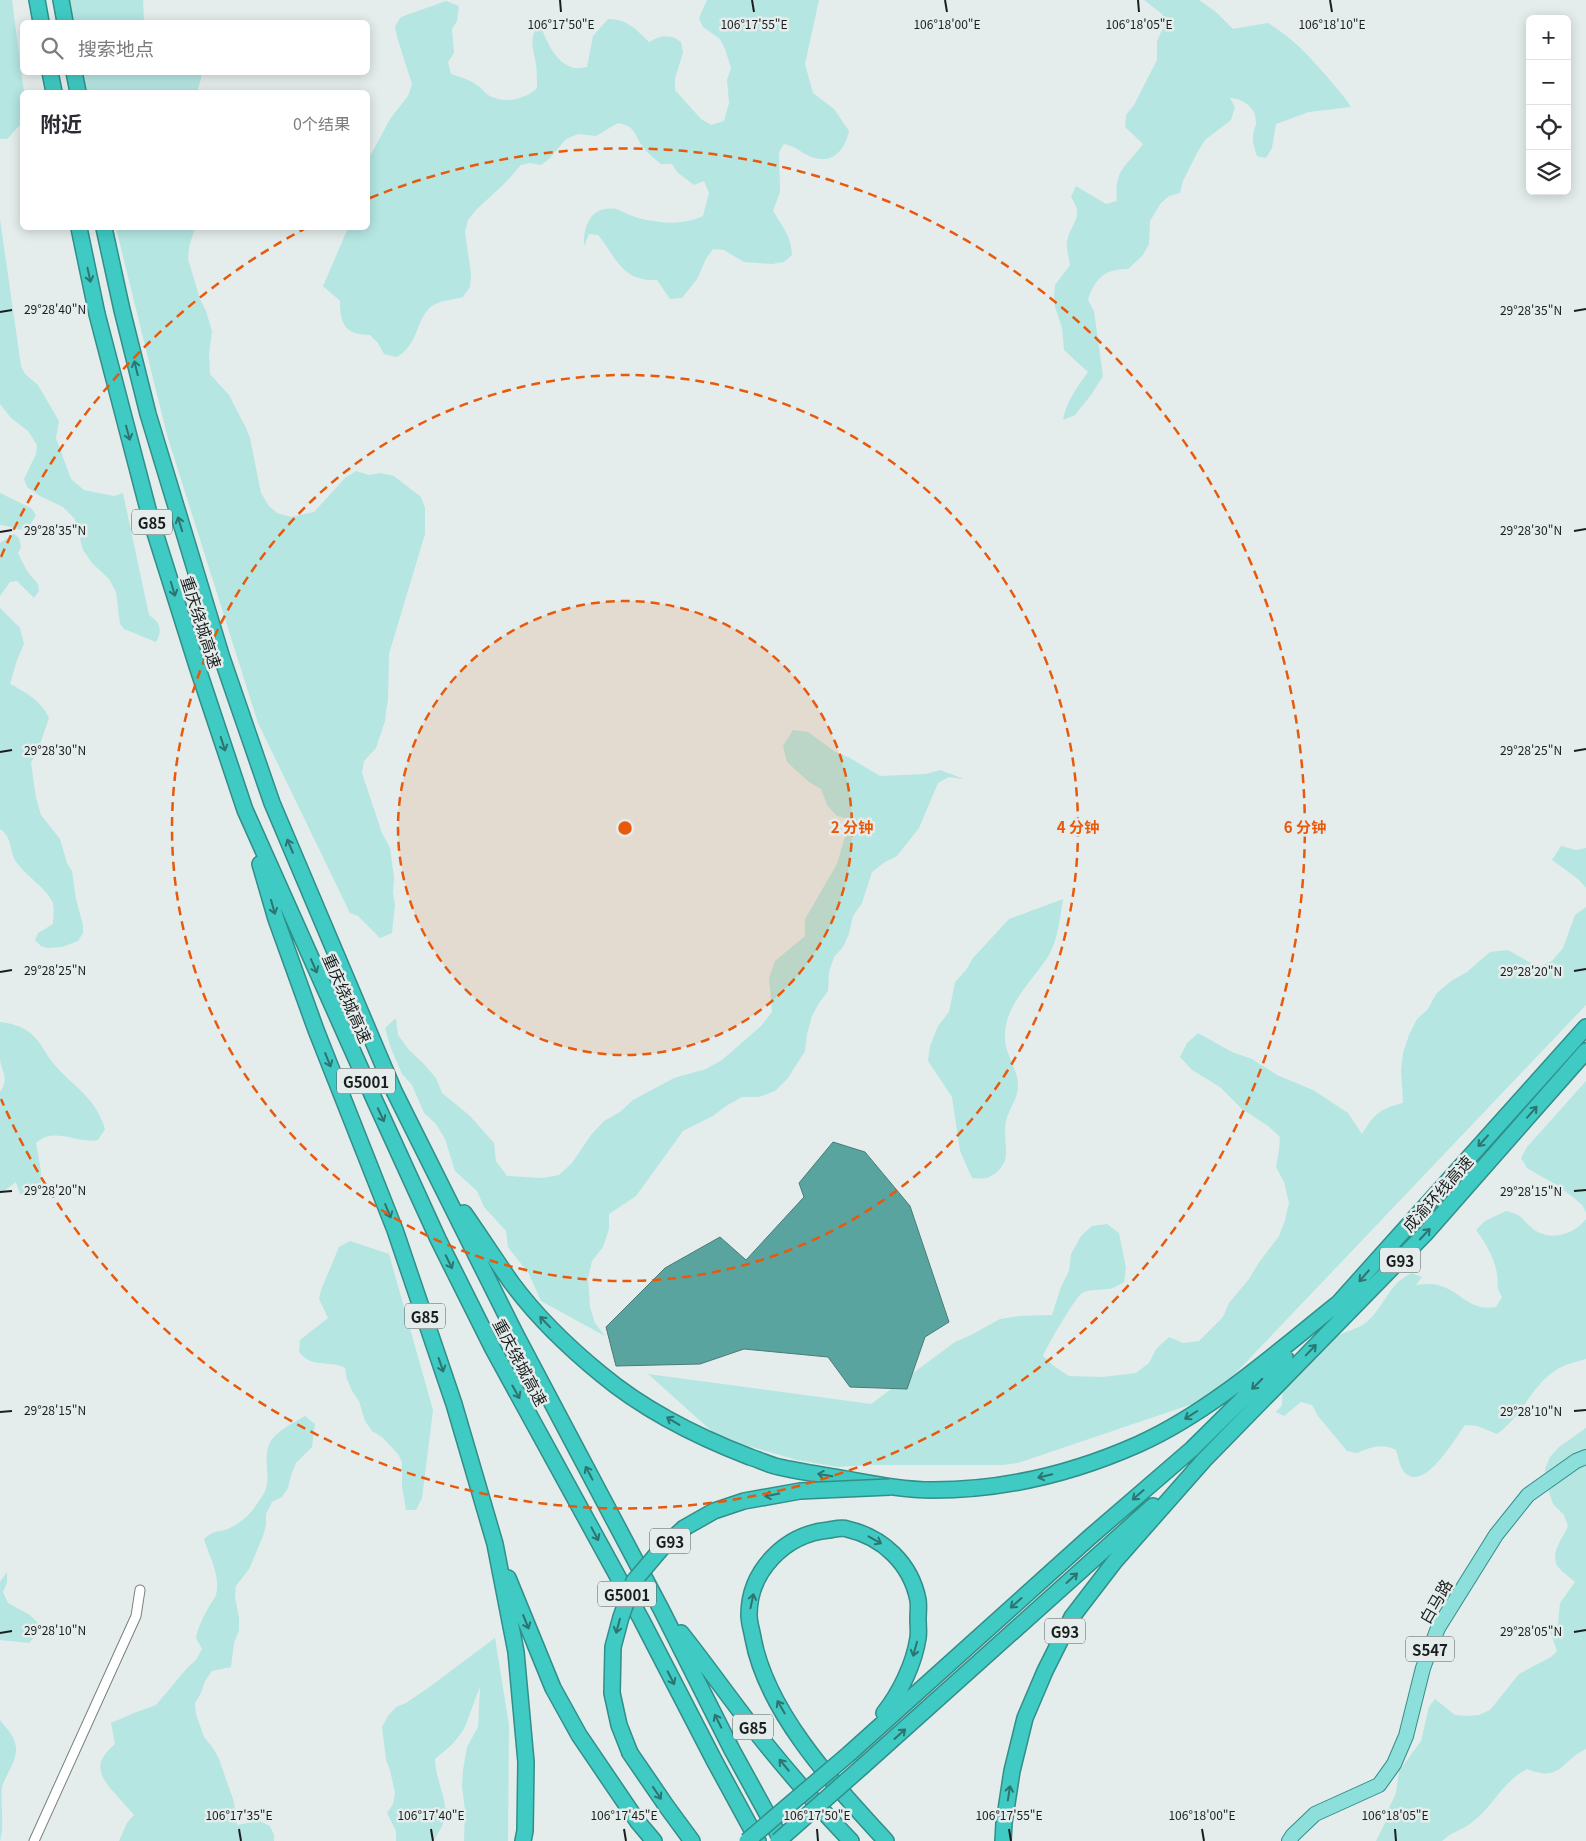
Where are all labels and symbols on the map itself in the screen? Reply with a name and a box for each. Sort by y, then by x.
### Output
text: 106°17'50"E [527,15,595,32]
text: 106°17'55"E [720,15,788,32]
text: 106°18'00"E [913,15,981,32]
text: 106°18'05"E [1105,15,1173,32]
text: 106°18'10"E [1298,15,1366,32]
one-way arrow [85,267,94,283]
text: 29°28'40"N [24,300,86,317]
text: 29°28'35"N [1500,301,1562,318]
one-way arrow [131,360,140,376]
one-way arrow [123,425,133,441]
road number: G85 [132,510,172,534]
one-way arrow [175,517,185,533]
text: 29°28'35"N [24,521,86,538]
text: 29°28'30"N [1500,521,1562,538]
street label: 重庆绕城高速 [176,573,228,671]
one-way arrow [168,581,178,597]
one-way arrow [218,736,228,752]
text: 29°28'30"N [24,741,86,758]
text: 29°28'25"N [1500,741,1562,758]
text: 2 分钟 [831,816,873,837]
text: 4 分钟 [1057,816,1099,837]
text: 6 分钟 [1284,816,1326,837]
centre of rings [616,819,634,837]
one-way arrow [284,839,294,854]
one-way arrow [268,899,278,915]
street label: 重庆绕城高速 [318,949,378,1047]
one-way arrow [310,958,320,973]
text: 29°28'25"N [24,961,86,978]
text: 29°28'20"N [1500,962,1562,979]
one-way arrow [323,1052,333,1067]
road number: G5001 [337,1068,395,1094]
one-way arrow [1527,1105,1538,1118]
one-way arrow [377,1107,386,1122]
one-way arrow [1478,1135,1489,1148]
street label: 成渝环线高速 [1396,1149,1478,1237]
text: 29°28'20"N [24,1181,86,1198]
text: 29°28'15"N [1500,1182,1562,1199]
one-way arrow [384,1203,393,1218]
one-way arrow [1419,1227,1431,1240]
road number: G93 [1380,1248,1420,1272]
one-way arrow [445,1254,455,1269]
one-way arrow [1358,1269,1369,1282]
road number: G85 [405,1304,445,1328]
street label: 重庆绕城高速 [488,1314,554,1410]
one-way arrow [539,1316,551,1328]
one-way arrow [1305,1344,1318,1356]
one-way arrow [436,1356,446,1372]
one-way arrow [1251,1378,1263,1391]
one-way arrow [512,1384,522,1398]
text: 29°28'15"N [24,1401,86,1418]
text: 29°28'10"N [1500,1402,1562,1419]
one-way arrow [1184,1410,1198,1420]
one-way arrow [666,1416,680,1426]
one-way arrow [584,1466,593,1481]
one-way arrow [817,1469,833,1479]
one-way arrow [1037,1472,1053,1481]
one-way arrow [1132,1490,1145,1501]
one-way arrow [764,1491,780,1501]
one-way arrow [591,1526,600,1541]
road number: G93 [650,1528,690,1554]
one-way arrow [867,1535,882,1545]
one-way arrow [1066,1572,1079,1584]
street label: 白马路 [1413,1574,1457,1628]
road number: G5001 [598,1582,656,1606]
one-way arrow [748,1593,757,1609]
one-way arrow [1010,1597,1023,1609]
one-way arrow [522,1614,531,1629]
one-way arrow [613,1617,623,1633]
road number: G93 [1045,1618,1085,1644]
text: 29°28'10"N [24,1621,86,1638]
text: 29°28'05"N [1500,1622,1562,1639]
road number: S547 [1406,1636,1454,1662]
one-way arrow [910,1640,919,1656]
one-way arrow [666,1670,676,1685]
one-way arrow [775,1700,785,1714]
one-way arrow [713,1714,722,1729]
road number: G85 [733,1714,773,1740]
one-way arrow [893,1728,906,1739]
one-way arrow [778,1759,789,1772]
one-way arrow [1004,1785,1014,1801]
one-way arrow [652,1786,662,1800]
text: 106°17'35"E [205,1806,273,1823]
text: 106°17'40"E [397,1806,465,1823]
text: 106°17'45"E [590,1806,658,1823]
text: 106°17'50"E [783,1806,851,1823]
text: 106°17'55"E [975,1806,1043,1823]
text: 106°18'00"E [1168,1806,1236,1823]
text: 106°18'05"E [1361,1806,1429,1823]

